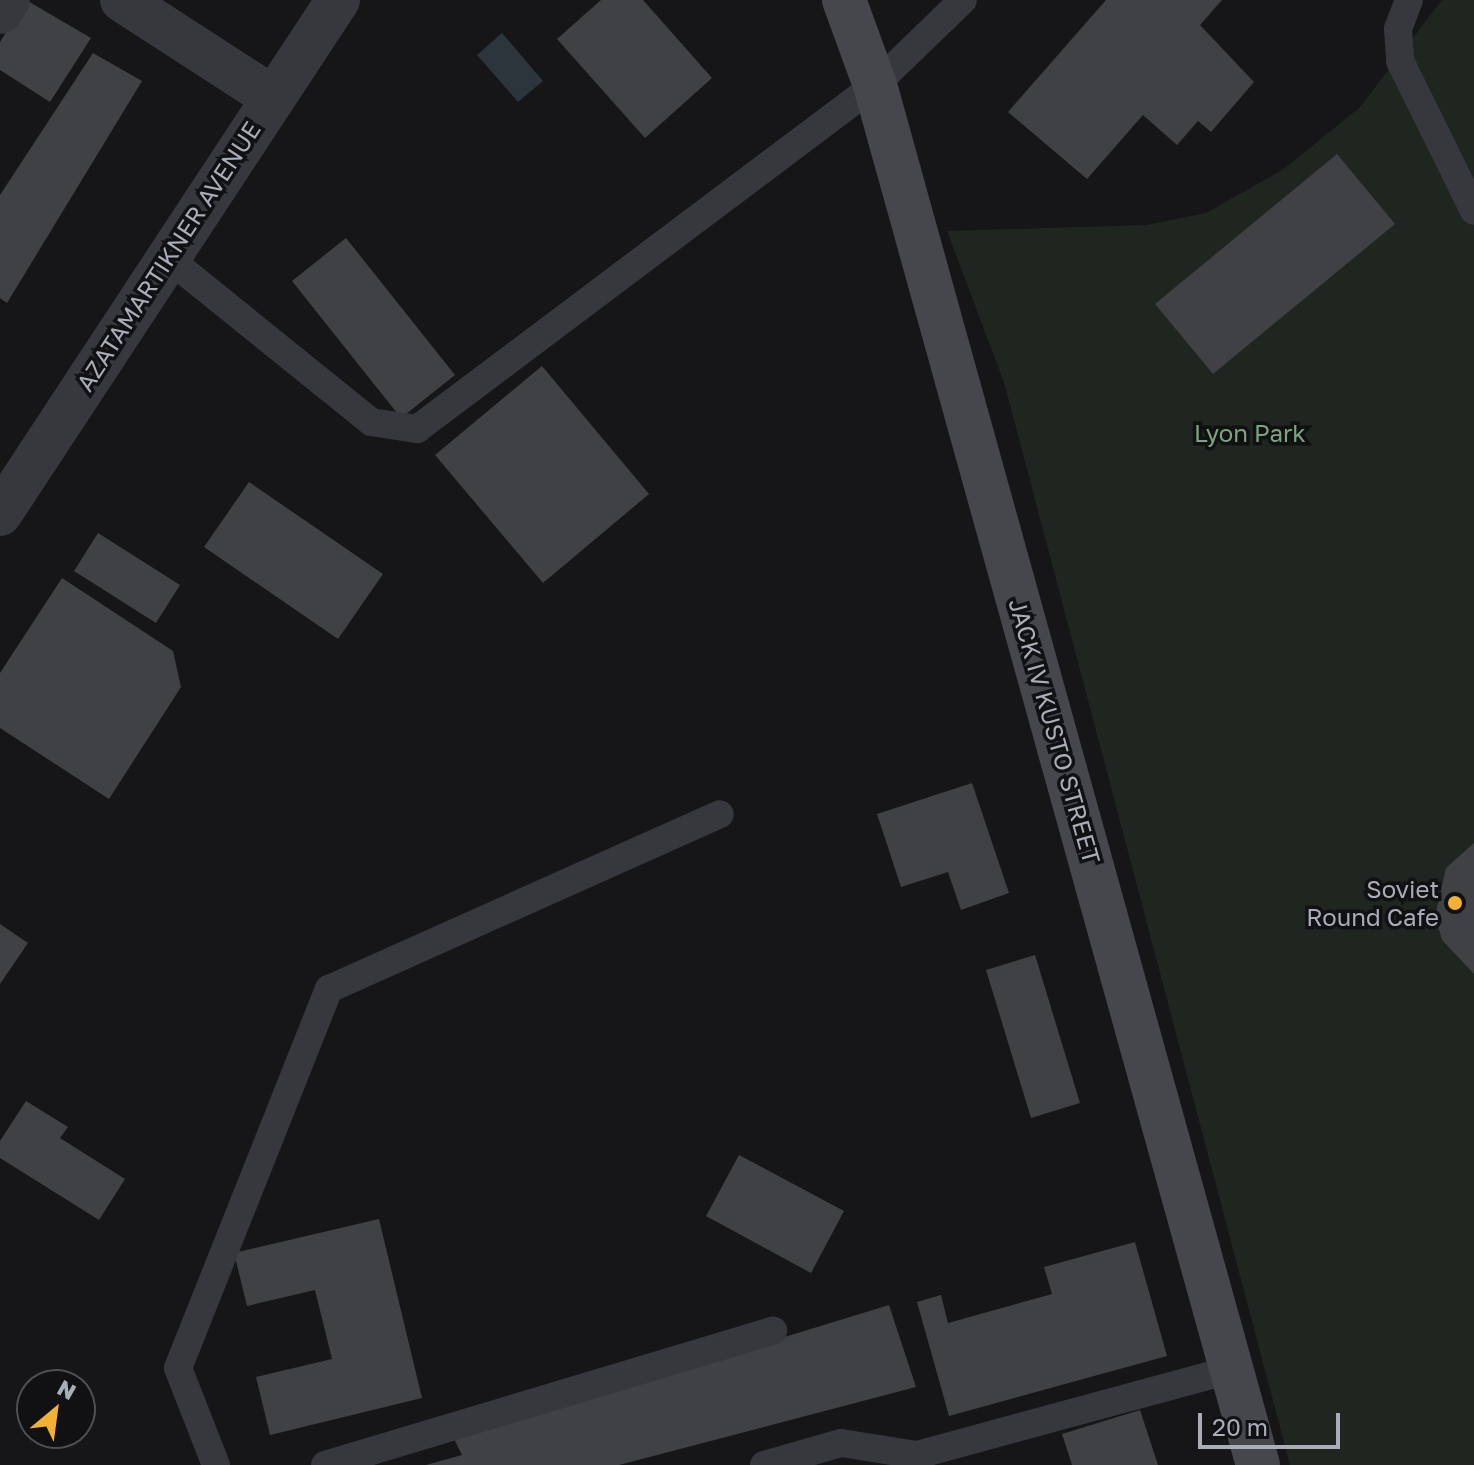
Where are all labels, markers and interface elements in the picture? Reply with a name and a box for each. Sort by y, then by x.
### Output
street label: AZATAMARTIKNER AVENUE [70,116,266,396]
park label: Lyon Park [1194,419,1306,447]
street label: JACK IV KUSTO STREET [1003,595,1107,867]
place label: Soviet Round Cafe [1306,875,1439,931]
marker: Soviet Round Cafe [1446,894,1464,912]
north arrow [16,1369,96,1449]
text: N [53,1373,81,1405]
scale bar [1202,1397,1344,1447]
text: 20 m [1212,1412,1268,1441]

